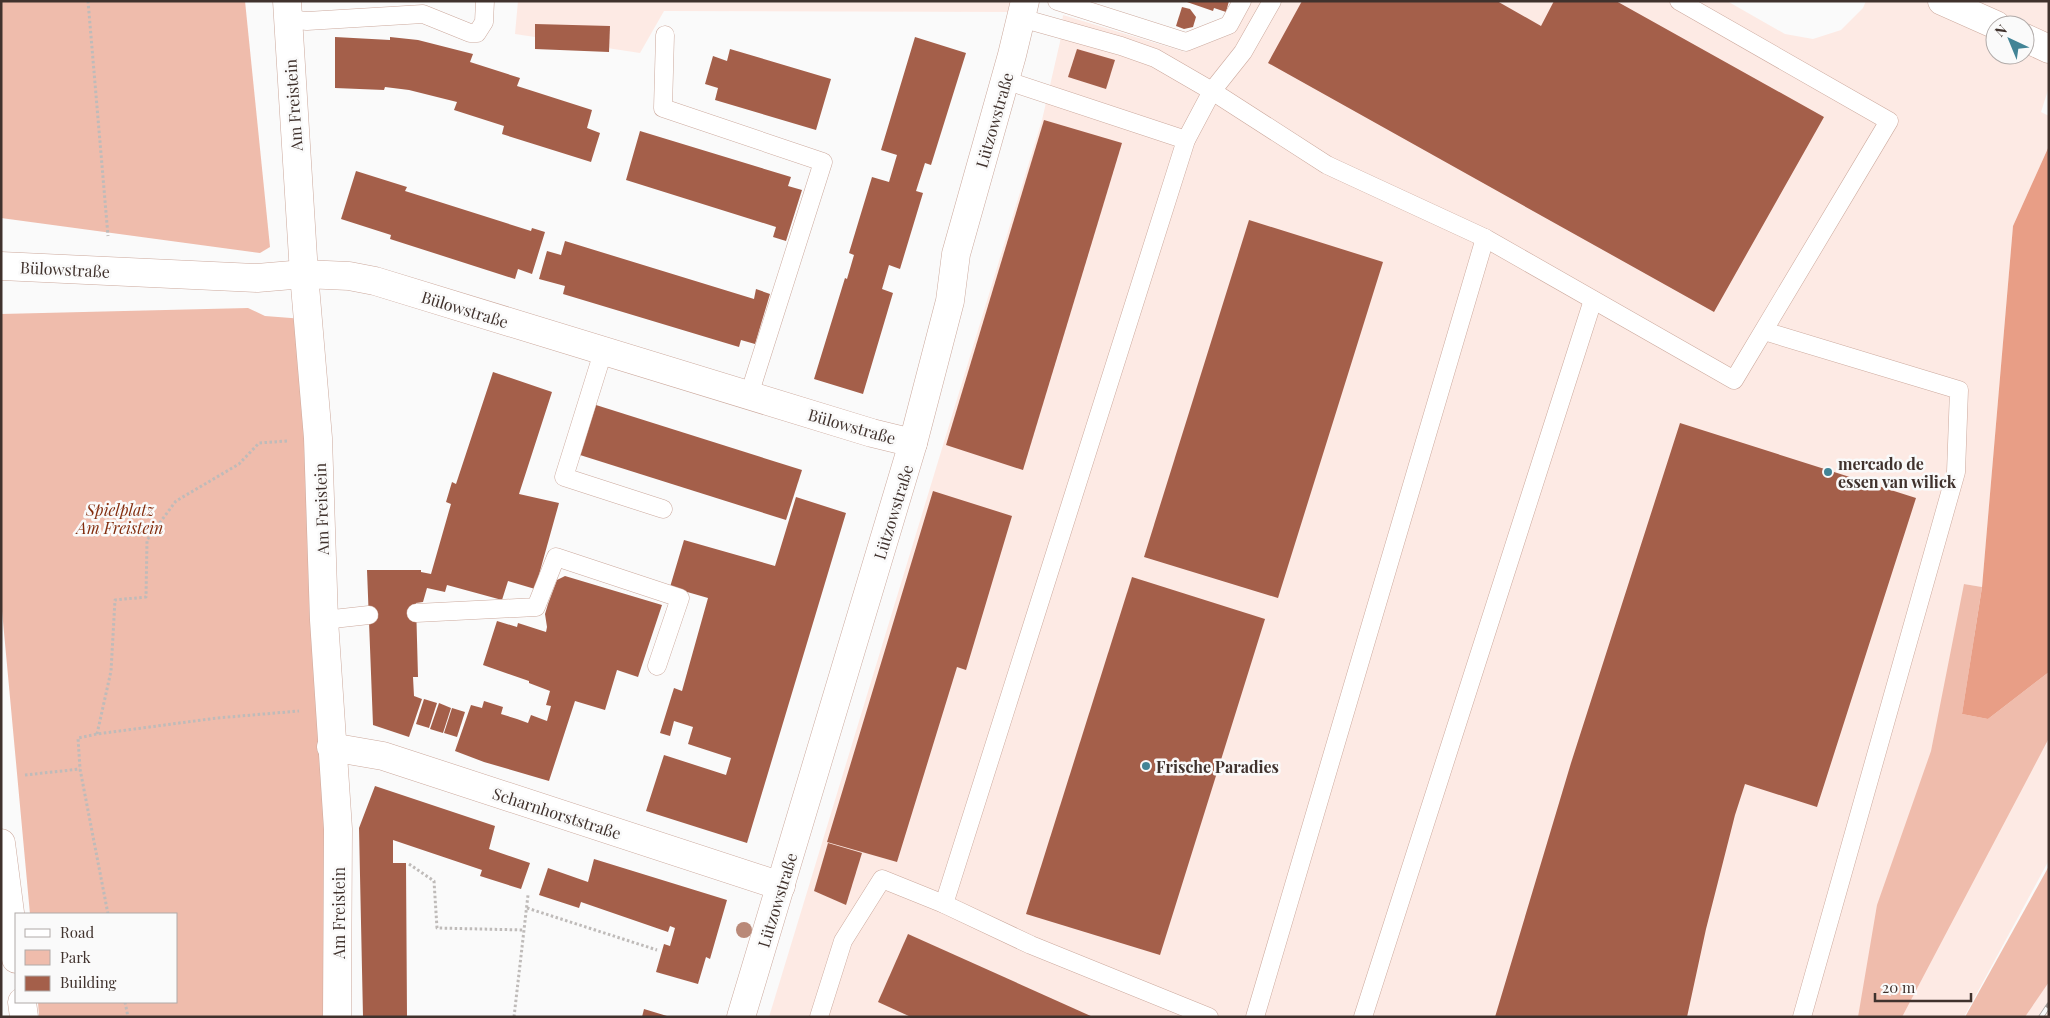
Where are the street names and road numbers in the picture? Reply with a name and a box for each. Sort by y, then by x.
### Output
street label: Am Freistein [279,58,307,153]
street label: Lützowstraße [970,70,1018,170]
street label: Bülowstraße [20,256,110,282]
street label: Bülowstraße [419,286,511,332]
street label: Bülowstraße [806,404,898,448]
street label: Am Freistein [309,462,333,556]
street label: Lützowstraße [869,462,917,562]
street label: Scharnhorststraße [490,782,624,844]
street label: Lützowstraße [753,850,801,950]
street label: Am Freistein [328,867,349,960]

